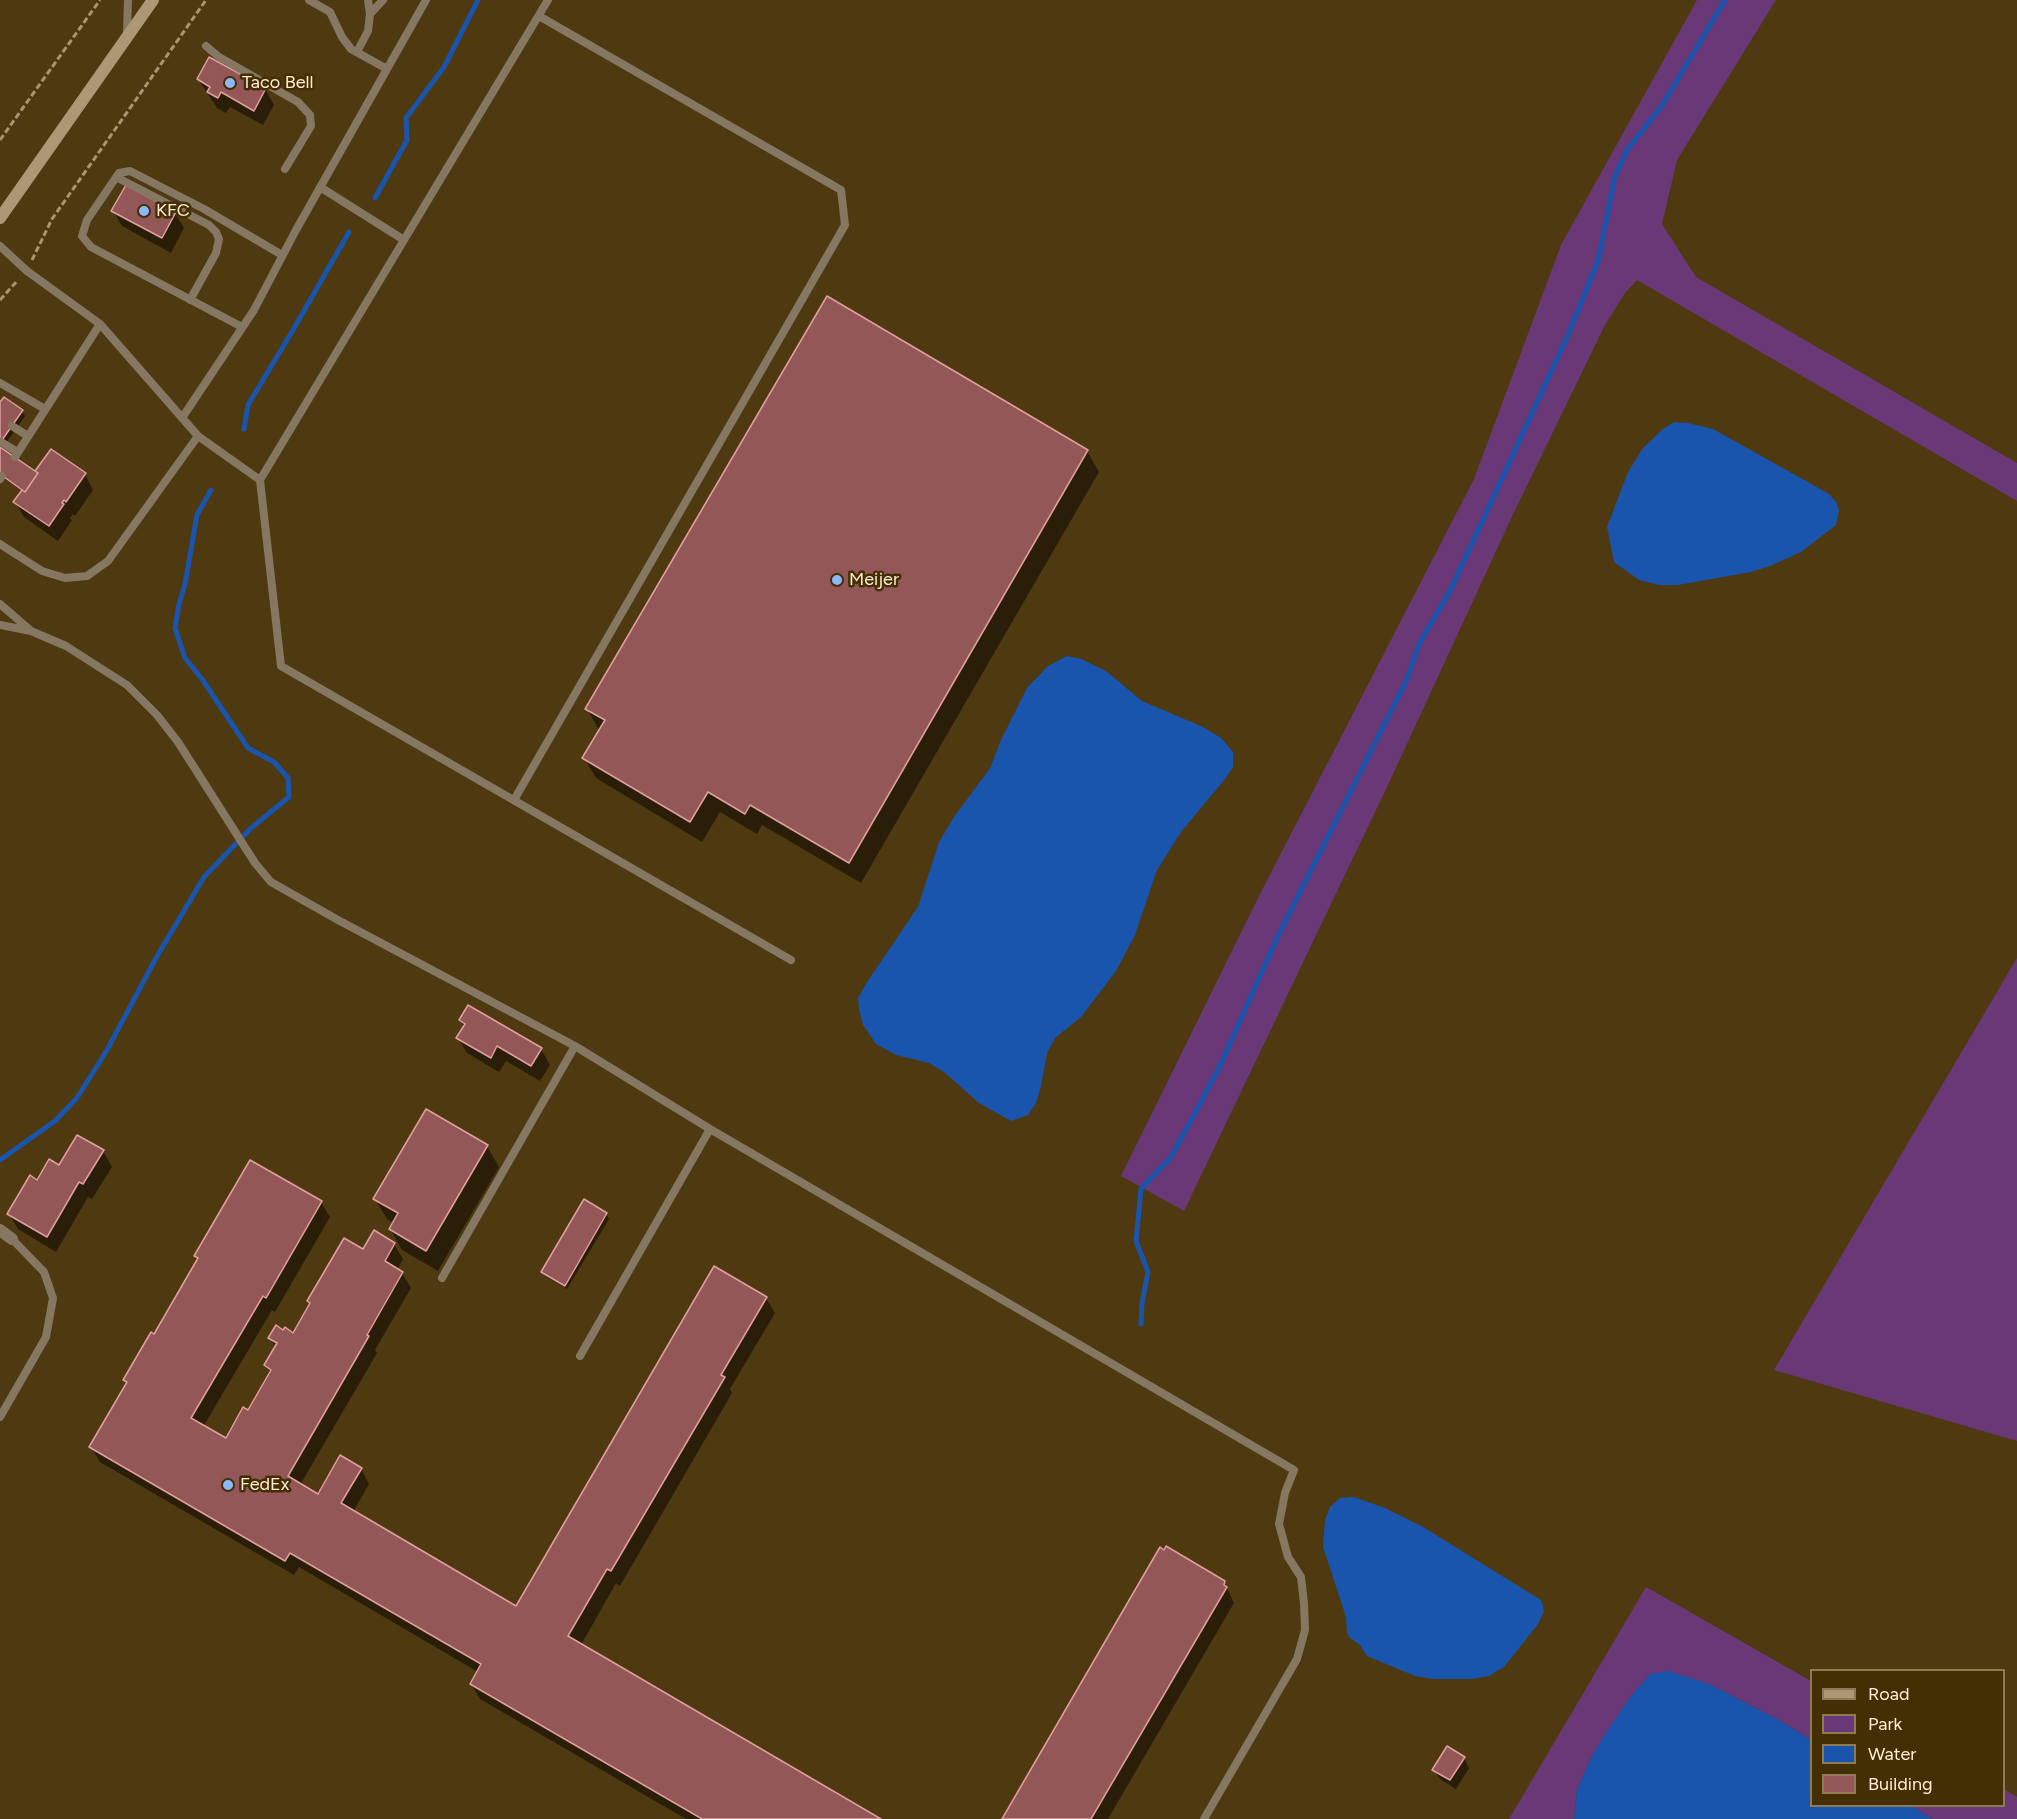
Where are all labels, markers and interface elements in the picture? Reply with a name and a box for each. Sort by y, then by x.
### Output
place label: Taco Bell [242,72,313,94]
marker: Taco Bell [223,76,237,90]
place label: KFC [156,200,190,222]
marker: KFC [137,204,151,218]
place label: Meijer [849,569,899,591]
marker: Meijer [830,573,844,587]
place label: FedEx [240,1474,289,1496]
marker: FedEx [221,1478,235,1492]
legend [1810,1669,2005,1807]
text: Road [1868,1683,1909,1705]
text: Park [1868,1713,1902,1735]
text: Water [1868,1743,1916,1765]
text: Building [1868,1773,1933,1795]

